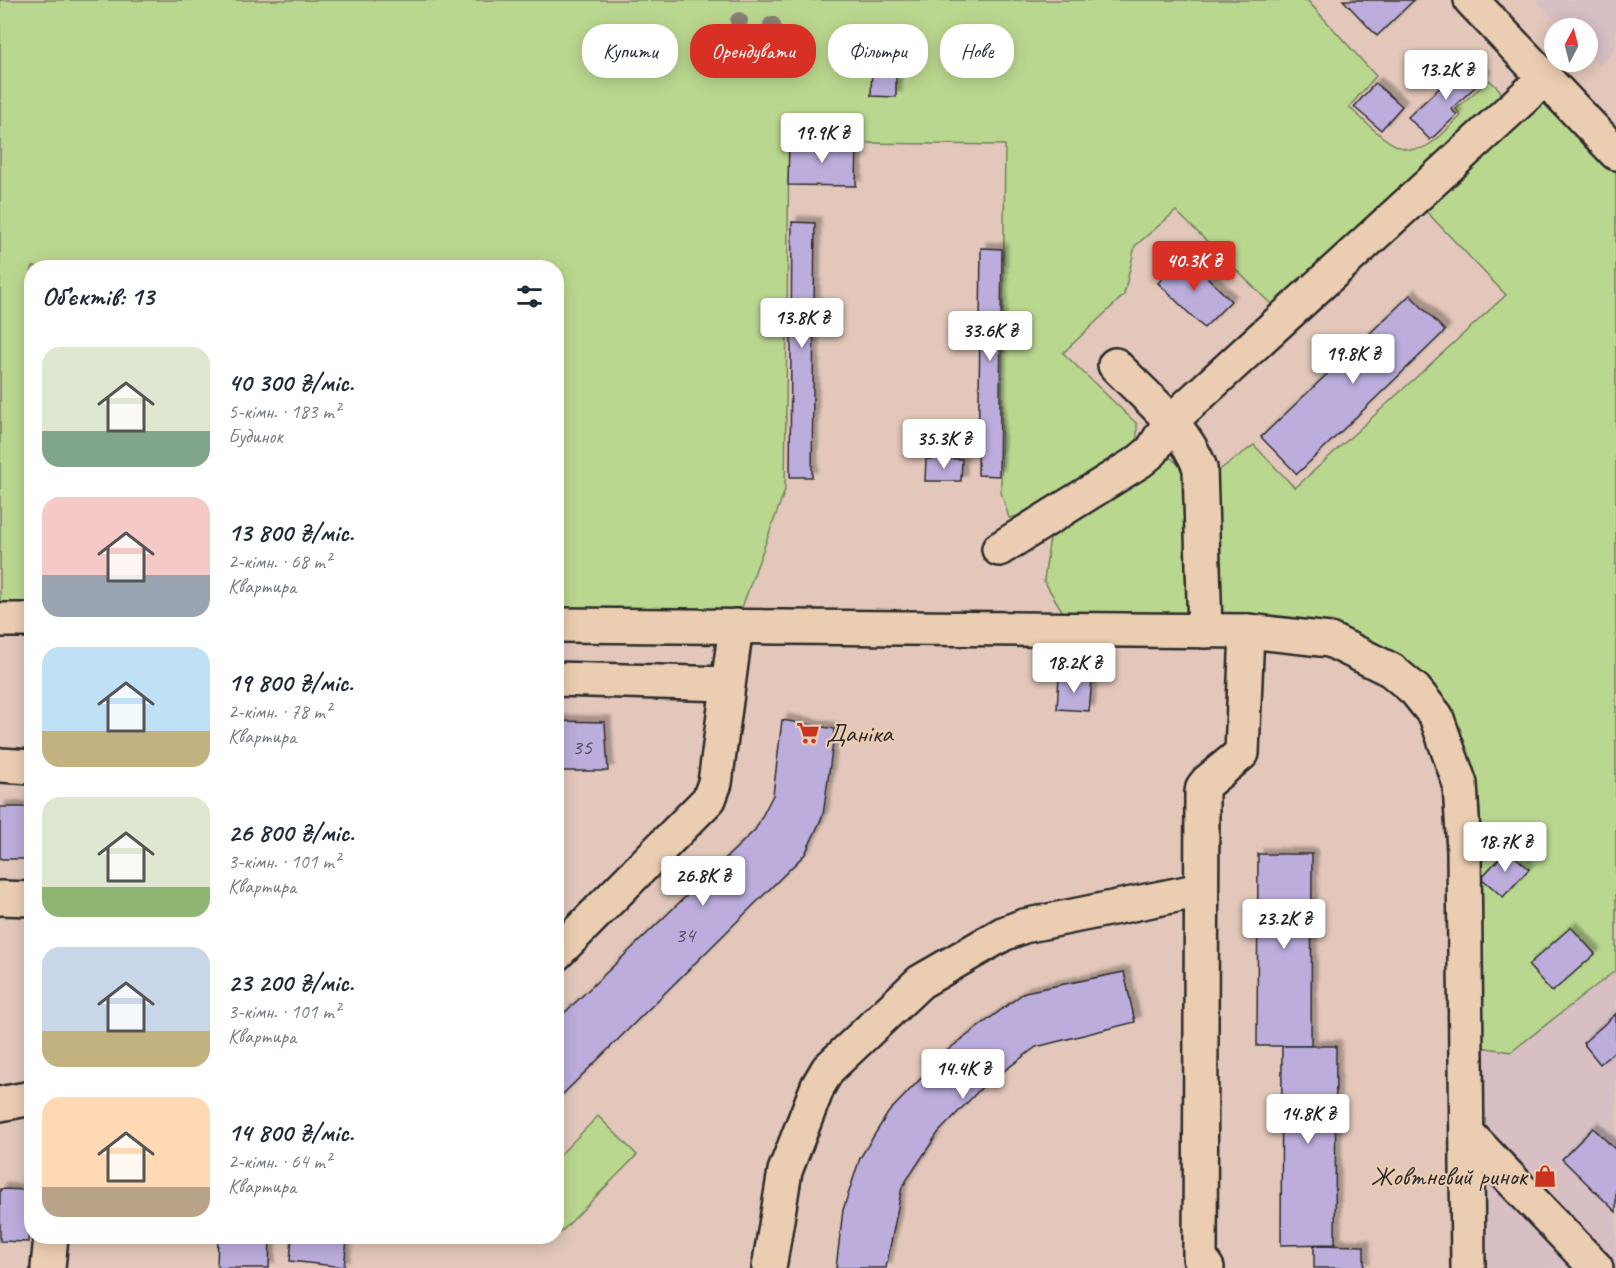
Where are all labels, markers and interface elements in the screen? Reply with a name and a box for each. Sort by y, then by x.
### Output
north arrow [1544,18,1598,72]
map controls [1544,18,1598,72]
chip: Купити [582,24,678,78]
chip: Орендувати [690,24,816,78]
chip: Фільтри [828,24,928,78]
chip: Нове [940,24,1014,78]
pin: 13.2K ₴ [1391,50,1501,101]
text: 13.2K ₴ [1418,57,1474,82]
pin: 19.9K ₴ [767,113,877,164]
text: 19.9K ₴ [795,120,849,145]
pin: 40.3K ₴ [1139,241,1249,292]
text: 40.3K ₴ [1166,248,1222,273]
text: Об’єктів: 13 [42,280,154,313]
icon: filters [513,280,546,313]
pin: 13.8K ₴ [747,298,857,349]
text: 13.8K ₴ [774,305,830,330]
pin: 33.6K ₴ [935,311,1045,362]
text: 33.6K ₴ [962,318,1018,343]
pin: 19.8K ₴ [1298,334,1408,385]
text: 19.8K ₴ [1326,341,1380,366]
text: 40 300 ₴/міс. [228,366,354,399]
icon: home [90,371,162,443]
text: 5-кімн. · 183 m² [228,399,340,424]
pin: 35.3K ₴ [889,419,999,470]
text: Будинок [228,424,283,449]
text: 35.3K ₴ [917,426,971,451]
text: 13 800 ₴/міс. [228,516,354,549]
icon: home [90,521,162,593]
text: 2-кімн. · 68 m² [228,549,331,574]
text: Квартира [228,574,296,599]
pin: 18.2K ₴ [1019,643,1129,694]
text: 18.2K ₴ [1046,650,1102,675]
text: 19 800 ₴/міс. [228,666,353,699]
icon: home [90,671,162,743]
text: 2-кімн. · 78 m² [228,699,331,724]
place label: Даніка [826,717,894,750]
supermarket icon: Даніка [795,720,821,746]
text: Квартира [228,724,296,749]
house number: 35 [572,733,593,761]
text: 26 800 ₴/міс. [228,816,354,849]
icon: home [90,821,162,893]
pin: 18.7K ₴ [1450,822,1560,873]
text: 18.7K ₴ [1477,829,1533,854]
text: 3-кімн. · 101 m² [228,849,340,874]
pin: 26.8K ₴ [648,856,758,907]
text: 26.8K ₴ [675,863,731,888]
text: Квартира [228,874,296,899]
pin: 23.2K ₴ [1229,899,1339,950]
text: 23.2K ₴ [1256,906,1312,931]
house number: 34 [675,921,697,949]
text: 23 200 ₴/міс. [228,966,354,999]
icon: home [90,971,162,1043]
text: 3-кімн. · 101 m² [228,999,340,1024]
text: Квартира [228,1024,296,1049]
pin: 14.4K ₴ [908,1049,1018,1100]
text: 14.4K ₴ [935,1056,991,1081]
pin: 14.8K ₴ [1253,1094,1363,1145]
text: 14.8K ₴ [1280,1101,1336,1126]
text: 14 800 ₴/міс. [228,1116,354,1149]
icon: home [90,1121,162,1193]
text: 2-кімн. · 64 m² [228,1149,331,1174]
place label: Жовтневий ринок [1371,1160,1528,1193]
shop icon: Жовтневий ринок [1532,1163,1558,1189]
text: Квартира [228,1174,296,1199]

